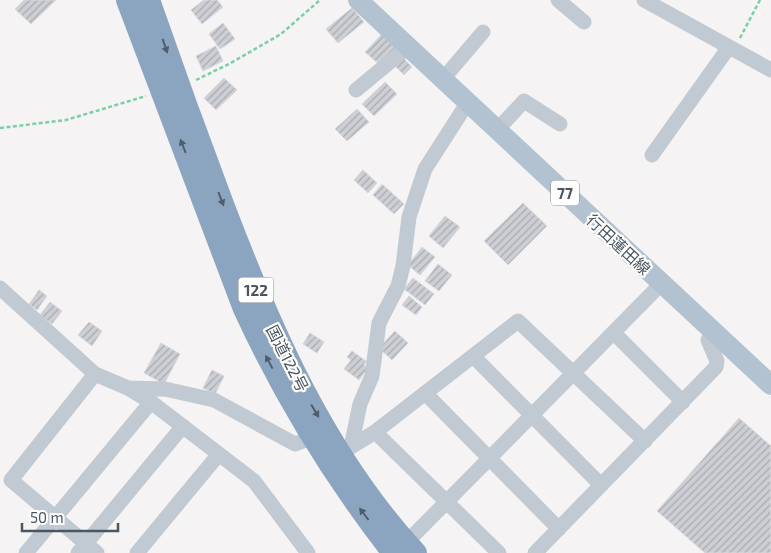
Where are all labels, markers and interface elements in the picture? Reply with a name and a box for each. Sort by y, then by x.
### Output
one-way arrow [161,39,169,54]
one-way arrow [179,138,187,153]
road number: 77 [551,180,579,206]
one-way arrow [218,191,225,206]
street label: 行田蓮田線 [583,210,655,278]
road number: 122 [238,278,274,302]
street label: 国道122号 [263,321,313,395]
one-way arrow [265,355,273,369]
one-way arrow [311,404,320,417]
scale bar [22,500,119,532]
text: 50 m [30,508,64,526]
one-way arrow [358,508,369,521]

